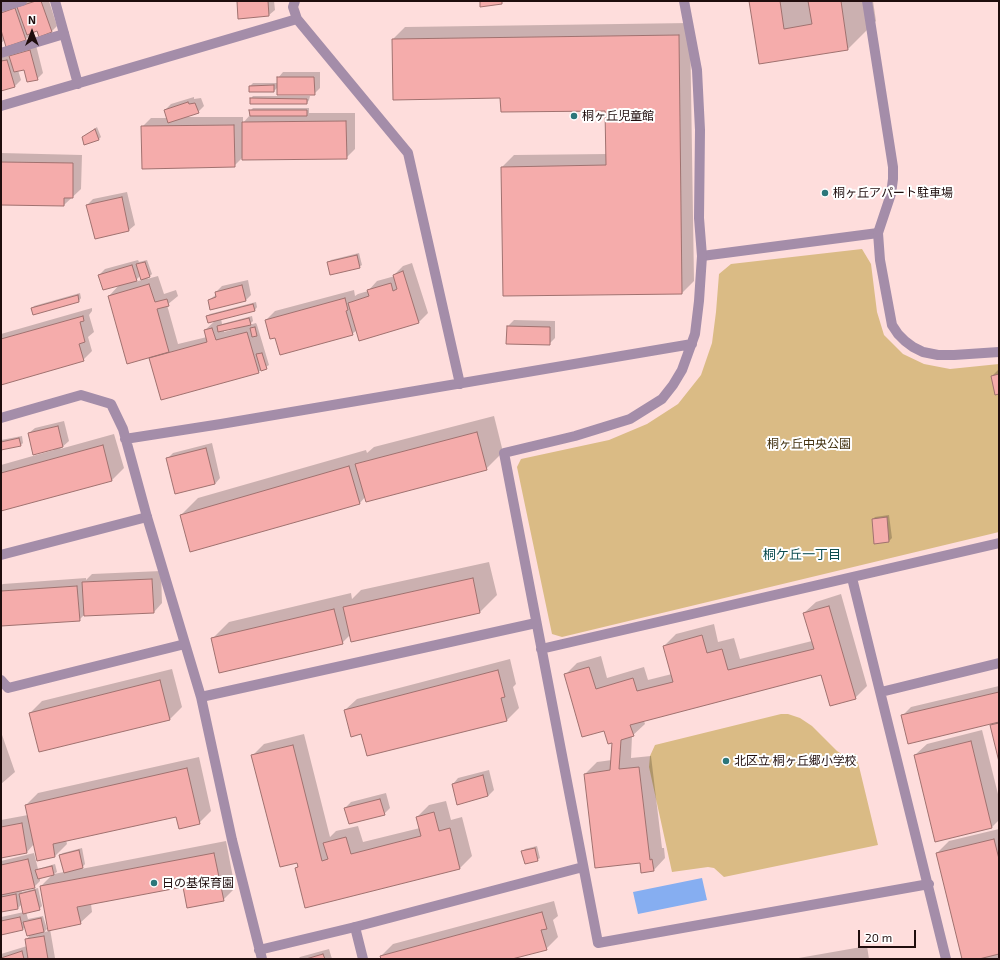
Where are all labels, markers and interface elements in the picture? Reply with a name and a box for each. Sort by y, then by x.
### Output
north arrow [12,12,52,52]
text: N [28,13,36,26]
place label: 桐ヶ丘児童館 [582,109,654,123]
marker: 桐ヶ丘児童館 [569,111,579,121]
place label: 桐ヶ丘アパート駐車場 [833,186,953,200]
marker: 桐ヶ丘アパート駐車場 [820,188,830,198]
park label: 桐ヶ丘中央公園 [767,437,851,451]
district label: 桐ケ丘一丁目 [763,547,841,563]
place label: 北区立 桐ヶ丘郷小学校 [734,754,857,768]
marker: 北区立 桐ヶ丘郷小学校 [721,756,731,766]
place label: 日の基保育園 [162,876,234,890]
marker: 日の基保育園 [149,878,159,888]
scale bar [860,922,918,948]
text: 20 m [865,930,892,944]

